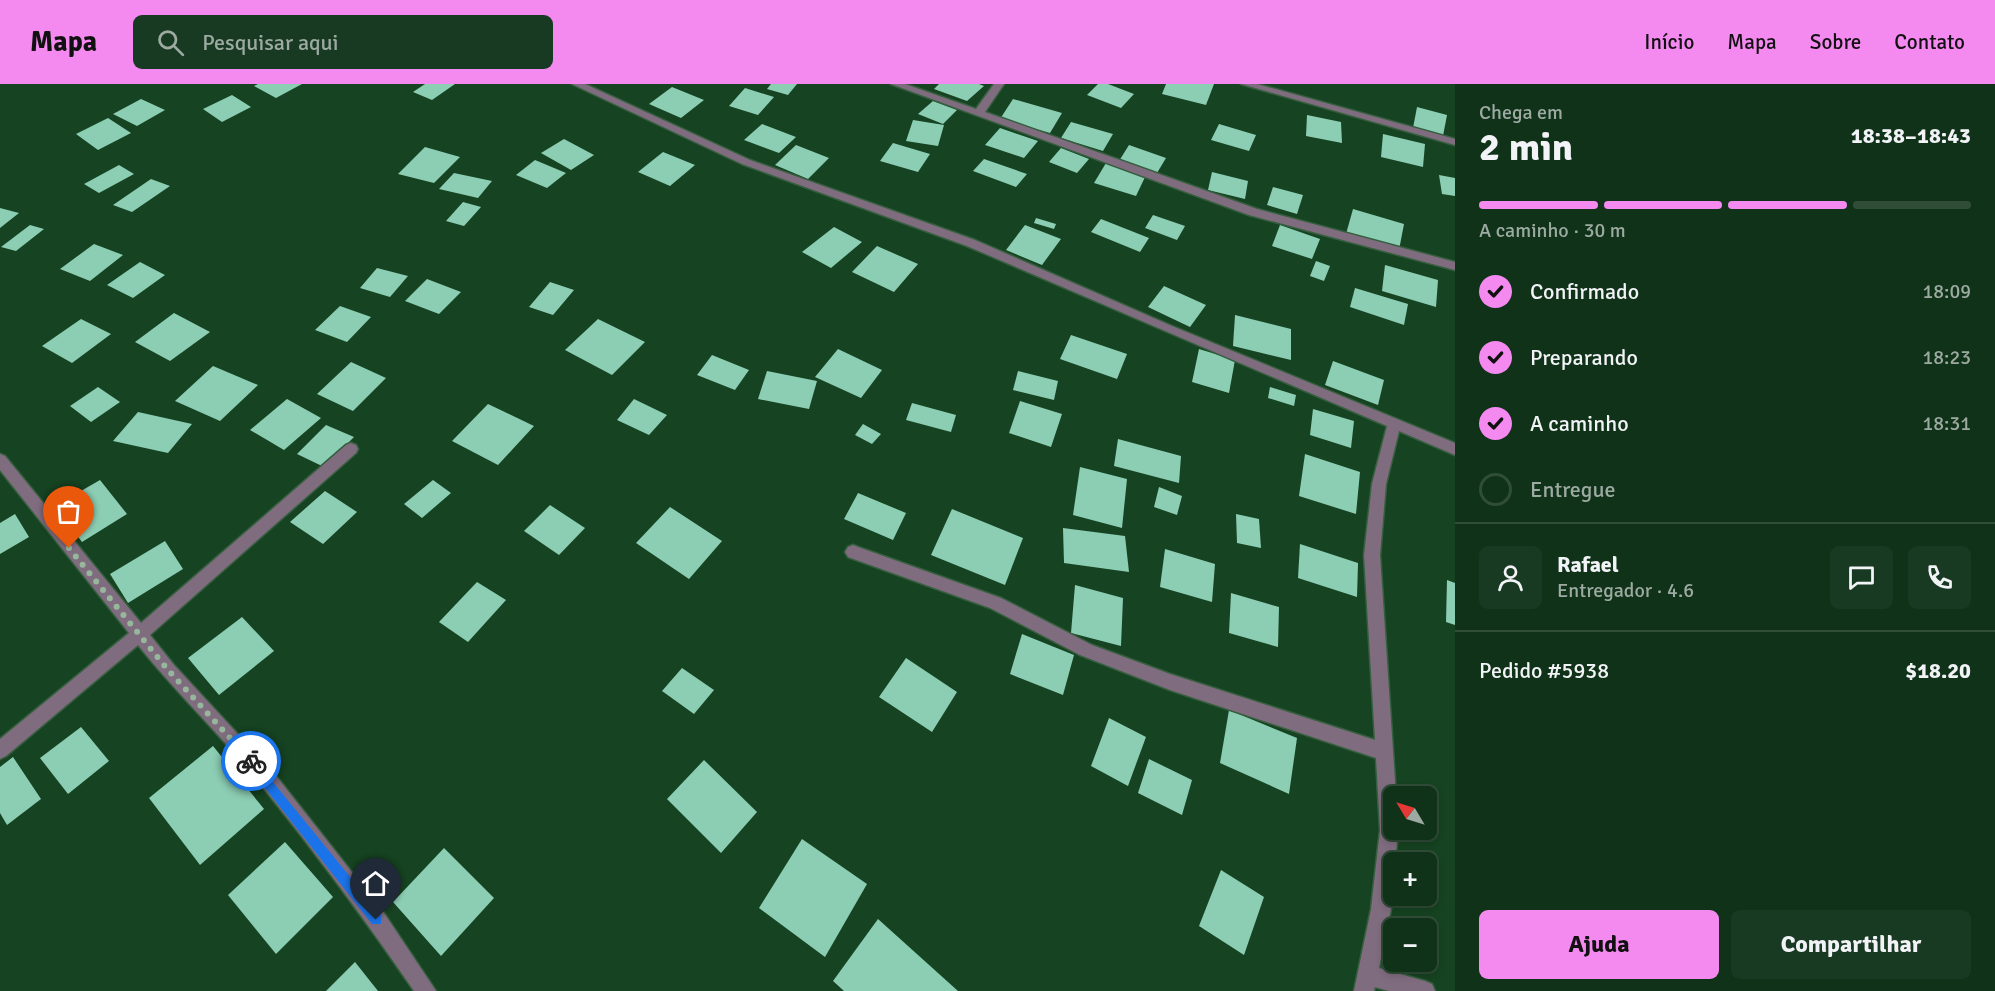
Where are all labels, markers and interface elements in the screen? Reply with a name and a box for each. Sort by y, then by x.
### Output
search box [133,15,553,69]
text: Mapa [30,25,97,59]
icon: search [154,26,187,59]
text: Pesquisar aqui [202,29,339,56]
text: Início [1644,29,1694,55]
text: Mapa [1727,29,1777,55]
text: Sobre [1810,29,1861,55]
text: Contato [1894,29,1965,55]
text: Chega em [1479,100,1563,125]
text: 18:38–18:43 [1851,122,1971,149]
text: 2 min [1479,123,1573,171]
text: A caminho · 30 m [1479,218,1626,243]
icon: check [1479,275,1512,308]
text: Confirmado [1530,278,1639,305]
text: 18:09 [1922,279,1971,304]
icon: check [1479,341,1512,374]
text: Preparando [1530,344,1638,371]
text: 18:23 [1922,345,1971,370]
icon: check [1479,407,1512,440]
text: A caminho [1530,410,1629,437]
text: 18:31 [1922,411,1971,436]
text: Entregue [1530,476,1615,503]
pin [43,486,94,548]
icon: bag [52,495,85,528]
button: person [1479,546,1542,609]
button: chat [1830,546,1893,609]
button: phone [1908,546,1971,609]
text: Rafael [1557,551,1619,578]
text: Entregador · 4.6 [1557,578,1694,603]
text: Pedido #5938 [1479,657,1609,684]
text: $18.20 [1905,657,1971,684]
courier [221,731,281,791]
icon: bike [235,745,268,778]
north arrow [1383,786,1437,840]
map controls [1383,786,1437,972]
button: + [1383,852,1437,906]
pin [350,858,401,920]
icon: home [359,867,392,900]
button: Ajuda [1479,910,1719,979]
button: Compartilhar [1731,910,1971,979]
button: − [1383,918,1437,972]

